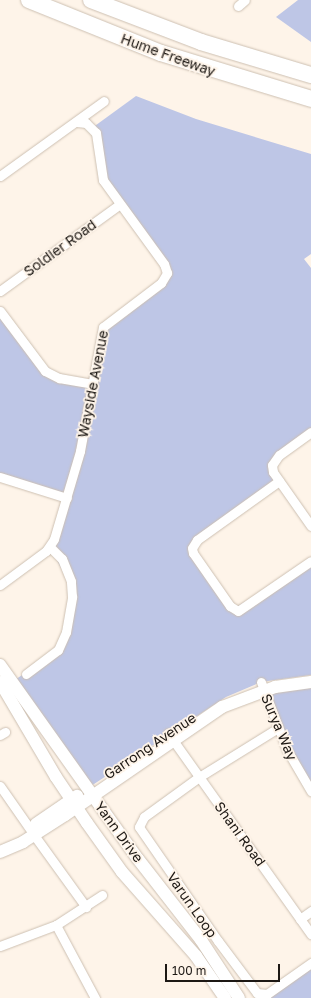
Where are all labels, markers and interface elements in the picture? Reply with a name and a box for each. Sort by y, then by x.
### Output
street label: Hume Freeway [118,30,218,80]
street label: Soldier Road [21,216,99,280]
street label: Wayside Avenue [74,329,112,439]
street label: Surya Way [257,691,301,763]
street label: Garrong Avenue [101,709,199,783]
street label: Yann Drive [91,798,147,866]
street label: Shani Road [211,798,269,870]
street label: Varun Loop [163,869,221,941]
scale bar [167,956,282,982]
text: 100 m [172,963,206,978]

